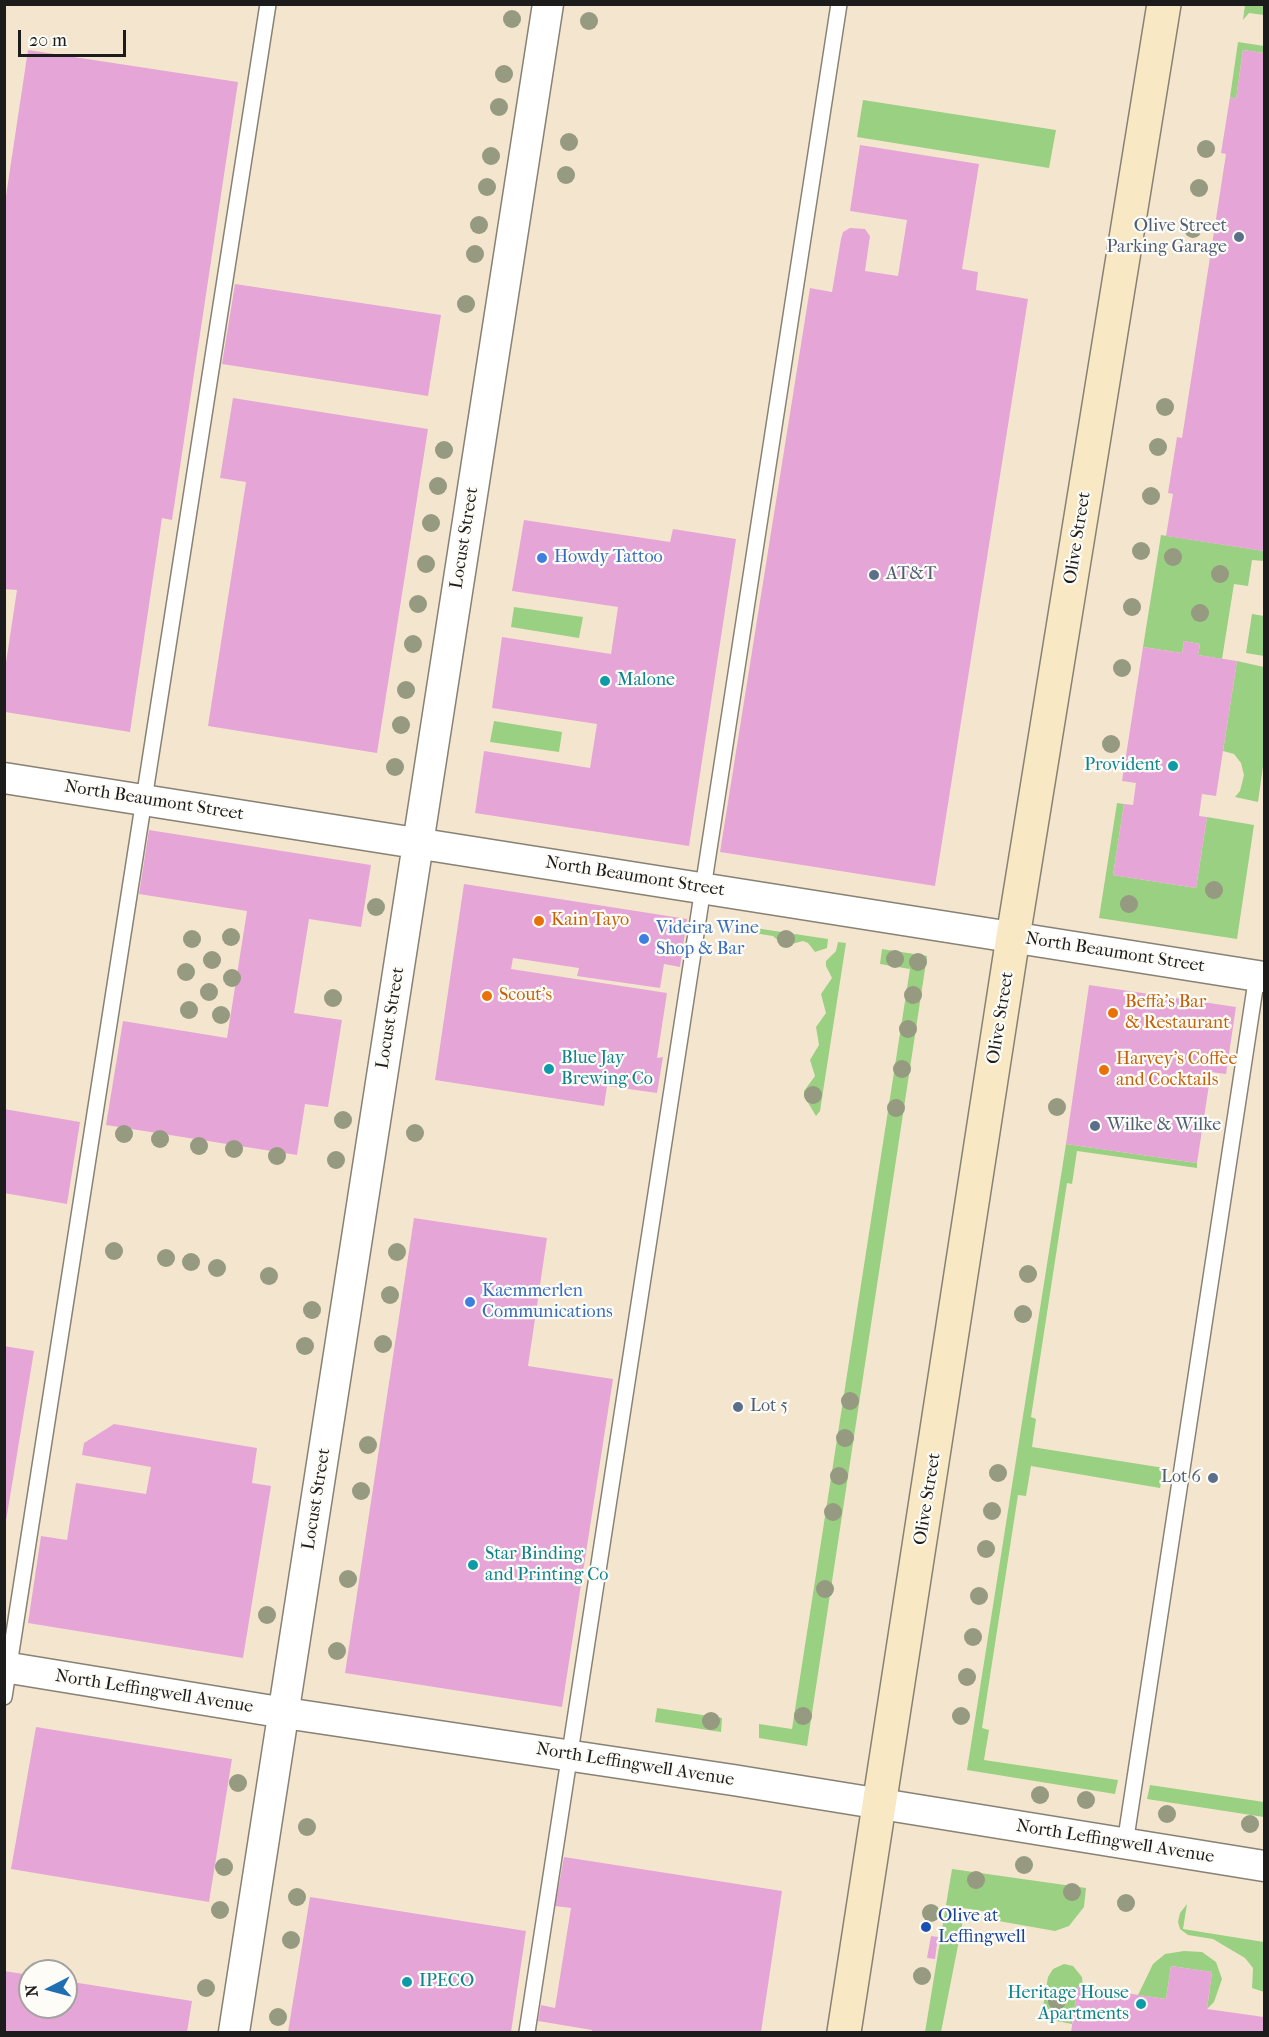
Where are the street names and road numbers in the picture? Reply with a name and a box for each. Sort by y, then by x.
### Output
street label: Locust Street [446,486,484,590]
street label: Olive Street [1060,490,1096,586]
street label: North Beaumont Street [63,776,245,826]
street label: North Beaumont Street [544,852,726,902]
street label: North Beaumont Street [1024,928,1206,978]
street label: Locust Street [372,966,410,1070]
street label: Olive Street [983,970,1019,1066]
street label: Locust Street [298,1447,336,1551]
street label: Olive Street [910,1451,946,1547]
street label: North Leffingwell Avenue [53,1666,255,1718]
street label: North Leffingwell Avenue [534,1739,736,1791]
street label: North Leffingwell Avenue [1014,1816,1216,1868]

